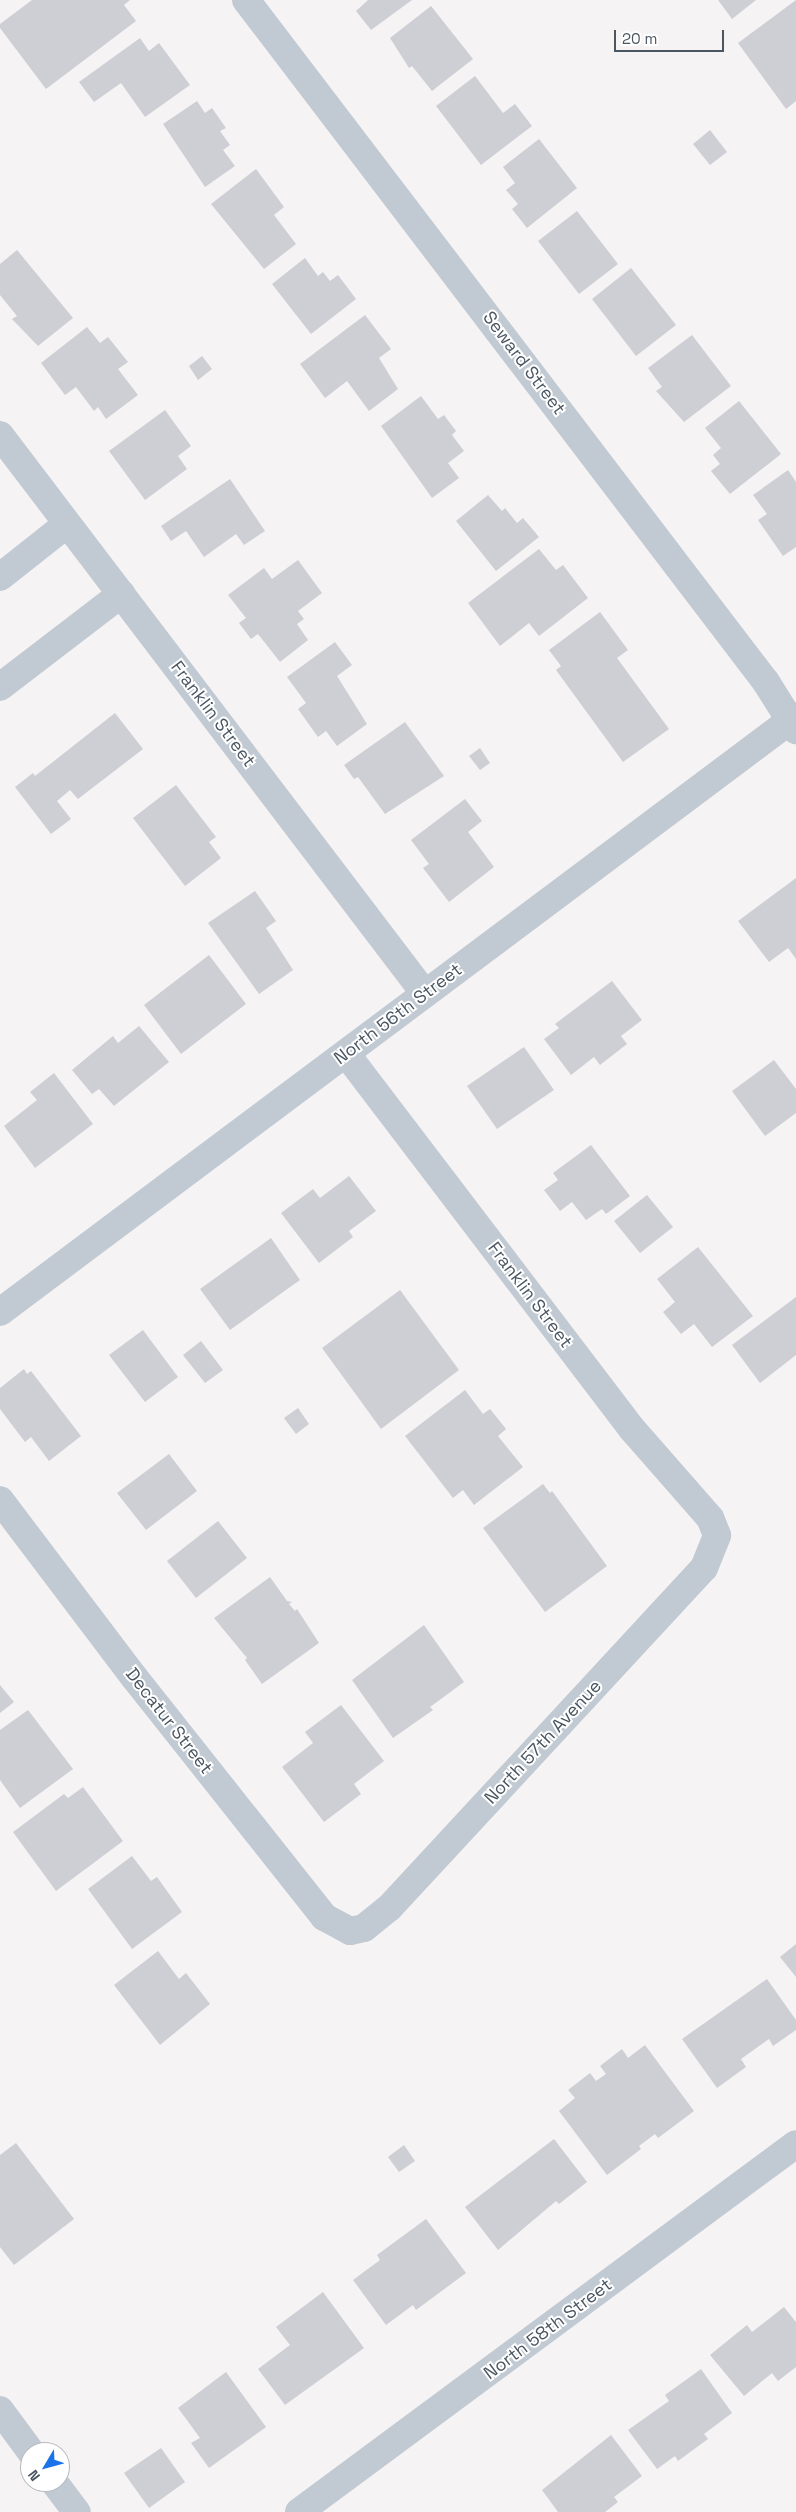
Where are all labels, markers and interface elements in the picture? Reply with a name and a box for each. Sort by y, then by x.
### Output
scale bar [616,20,726,52]
text: 20 m [622,29,657,48]
street label: Seward Street [478,307,570,419]
street label: Franklin Street [166,657,260,771]
street label: North 56th Street [330,959,466,1069]
street label: Franklin Street [483,1238,577,1352]
street label: Decatur Street [121,1664,217,1778]
street label: North 57th Avenue [480,1675,606,1809]
street label: North 58th Street [480,2274,616,2384]
north arrow [20,2442,70,2492]
text: N [24,2466,44,2485]

